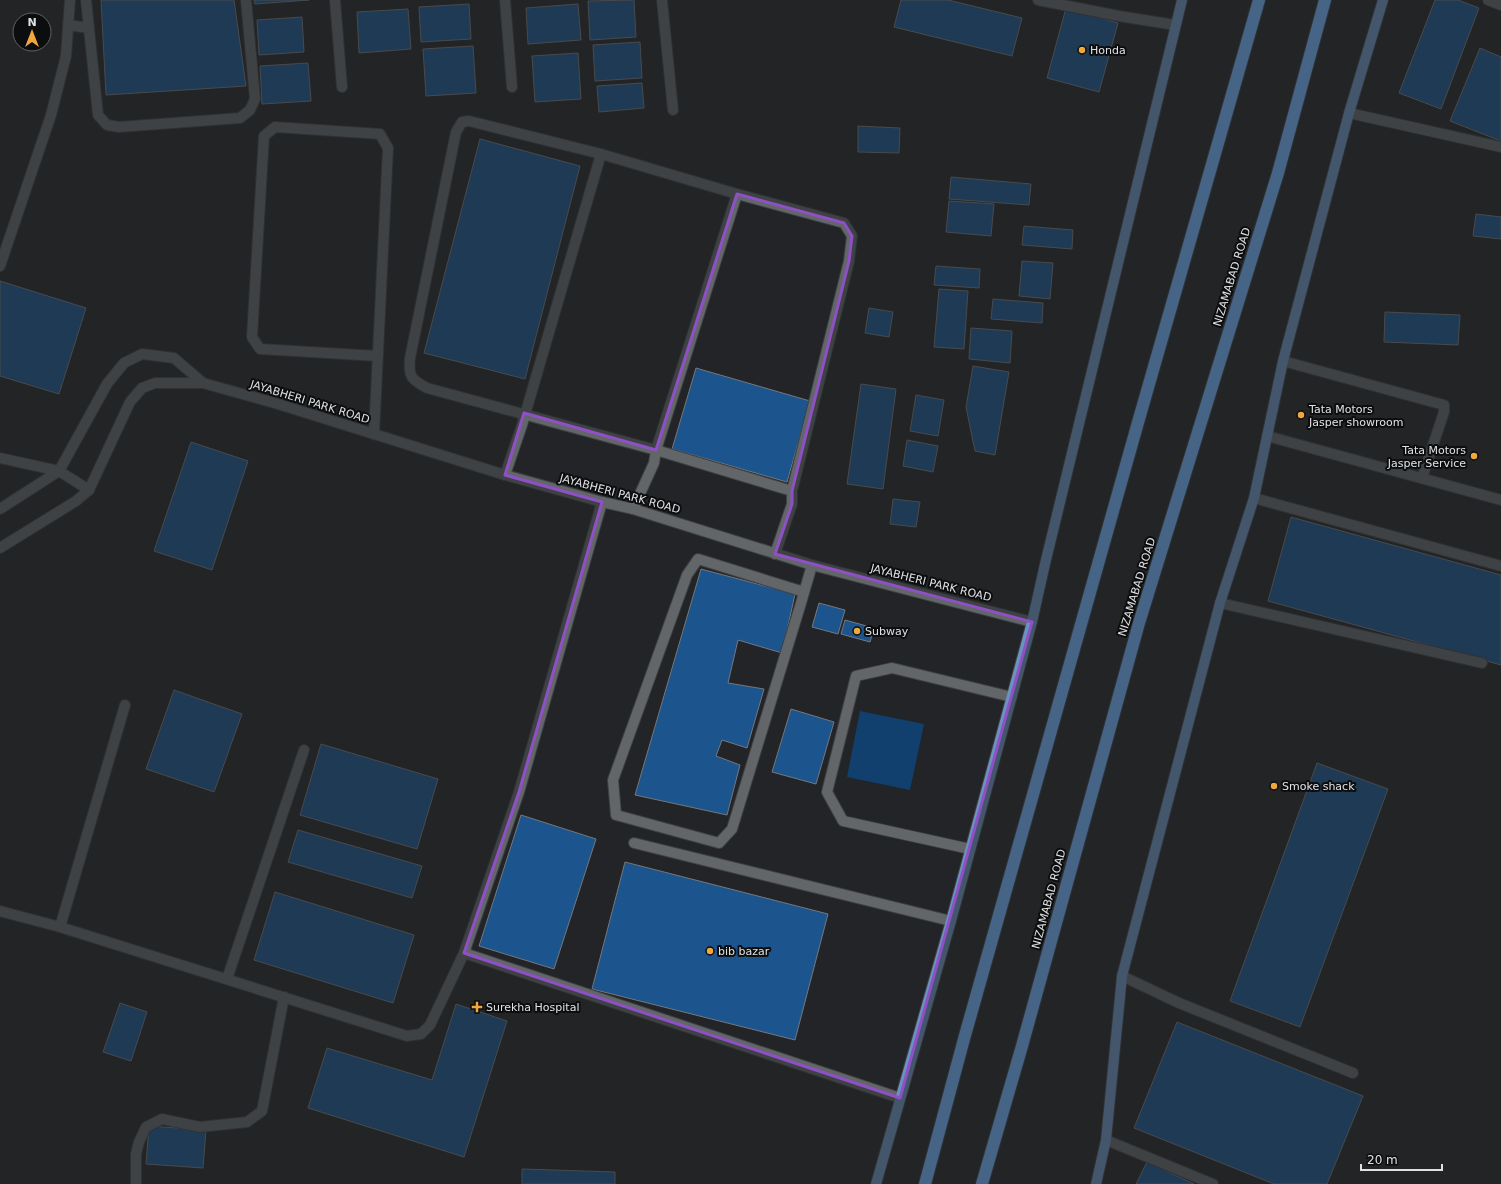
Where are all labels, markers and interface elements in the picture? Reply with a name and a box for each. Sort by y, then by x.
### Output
north arrow [12,12,52,52]
text: N [27,16,37,29]
place label: Honda [1090,44,1126,57]
marker: Honda [1077,45,1087,55]
street label: NIZAMABAD ROAD [1211,226,1253,328]
street label: JAYABHERI PARK ROAD [248,377,371,426]
place label: Tata Motors Jasper showroom [1308,403,1403,429]
marker: Tata Motors Jasper showroom [1296,410,1306,420]
place label: Tata Motors Jasper Service [1387,444,1466,470]
marker: Tata Motors Jasper Service [1469,451,1479,461]
street label: JAYABHERI PARK ROAD [557,471,682,516]
street label: NIZAMABAD ROAD [1116,536,1158,638]
street label: JAYABHERI PARK ROAD [868,561,993,604]
place label: Subway [865,625,909,638]
marker: Subway [852,626,862,636]
place label: Smoke shack [1282,780,1355,793]
marker: Smoke shack [1269,781,1279,791]
street label: NIZAMABAD ROAD [1029,848,1069,950]
place label: bib bazar [718,945,770,958]
marker: bib bazar [705,946,715,956]
marker: Surekha Hospital [471,1001,483,1013]
place label: Surekha Hospital [486,1001,579,1014]
scale bar [1361,1146,1442,1172]
text: 20 m [1367,1153,1398,1167]

